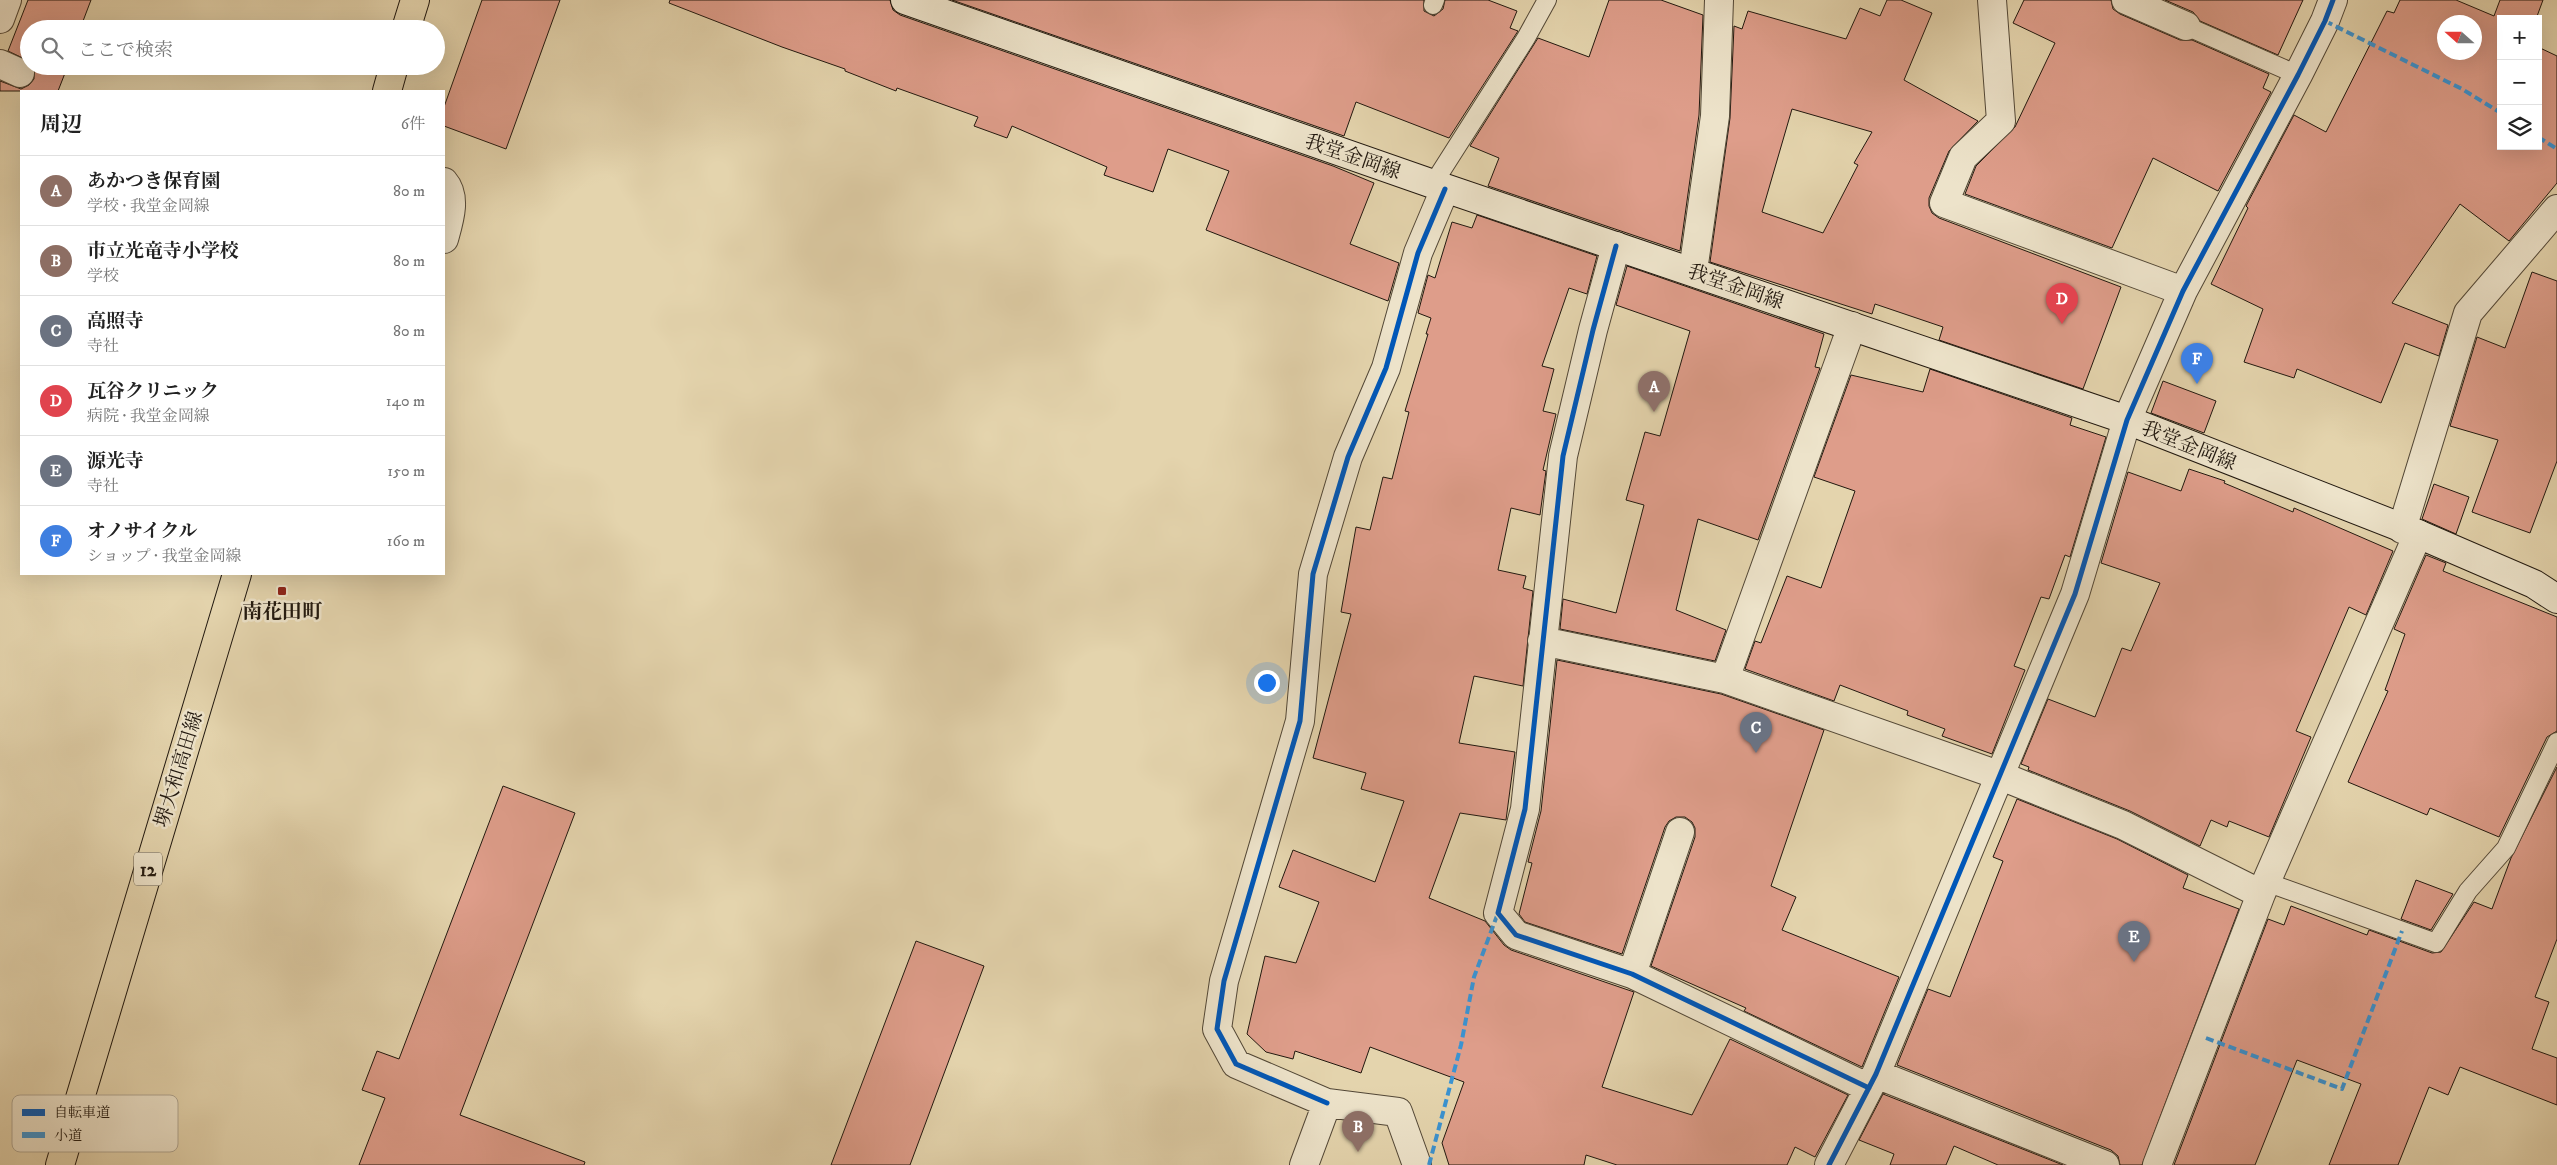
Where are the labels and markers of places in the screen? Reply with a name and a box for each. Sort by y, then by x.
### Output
pin: D [2046,283,2078,324]
pin: F [2181,343,2213,384]
pin: A [1638,371,1670,412]
marker: 南花田町 [276,585,288,597]
place label: 南花田町 [242,600,323,625]
pin: C [1740,712,1772,753]
pin: E [2118,921,2150,962]
pin: B [1342,1111,1374,1152]

